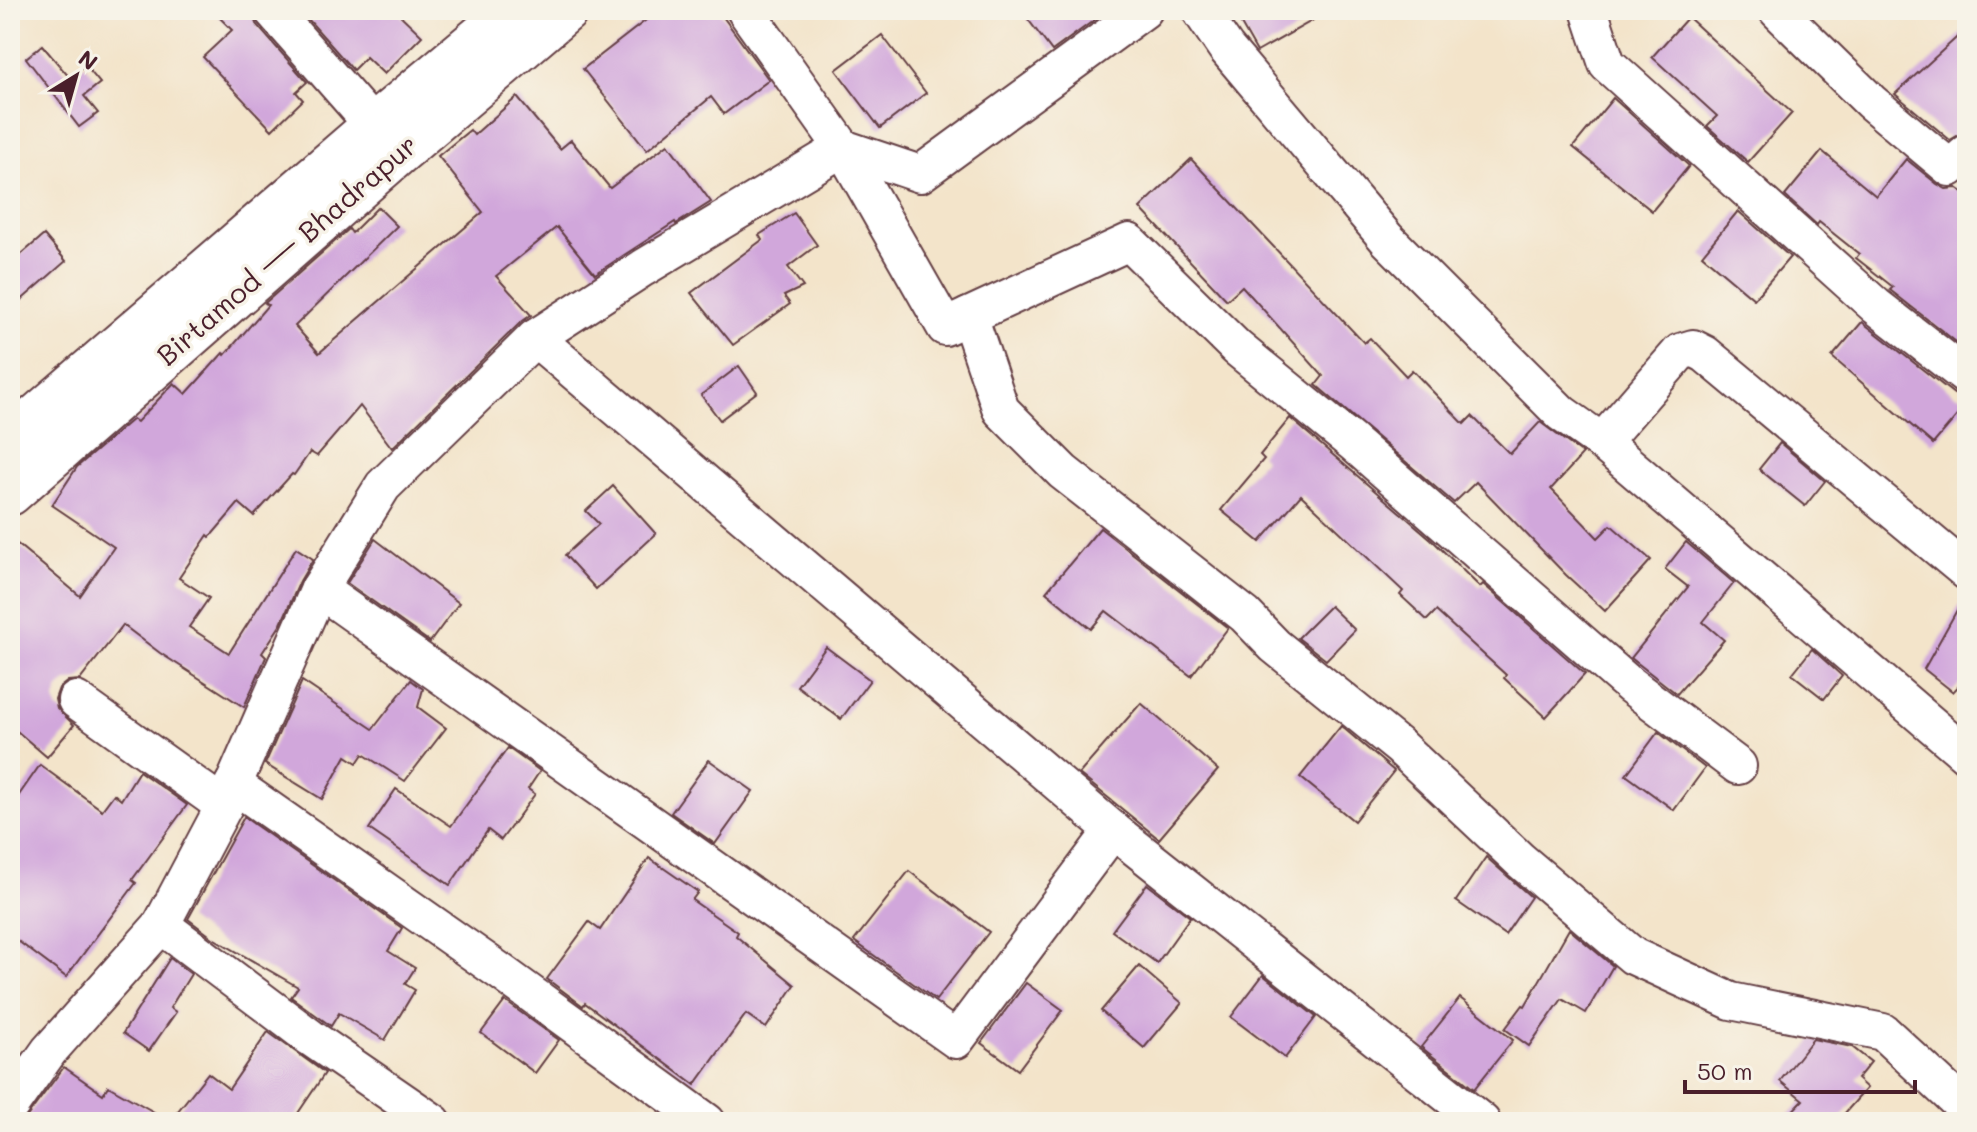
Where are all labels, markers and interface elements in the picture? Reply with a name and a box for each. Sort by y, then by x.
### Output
north arrow [36,36,116,116]
text: N [73,43,104,76]
street label: Birtamod — Bhadrapur [148,126,424,372]
scale bar [1685,1044,1915,1094]
text: 50 m [1697,1055,1753,1086]

